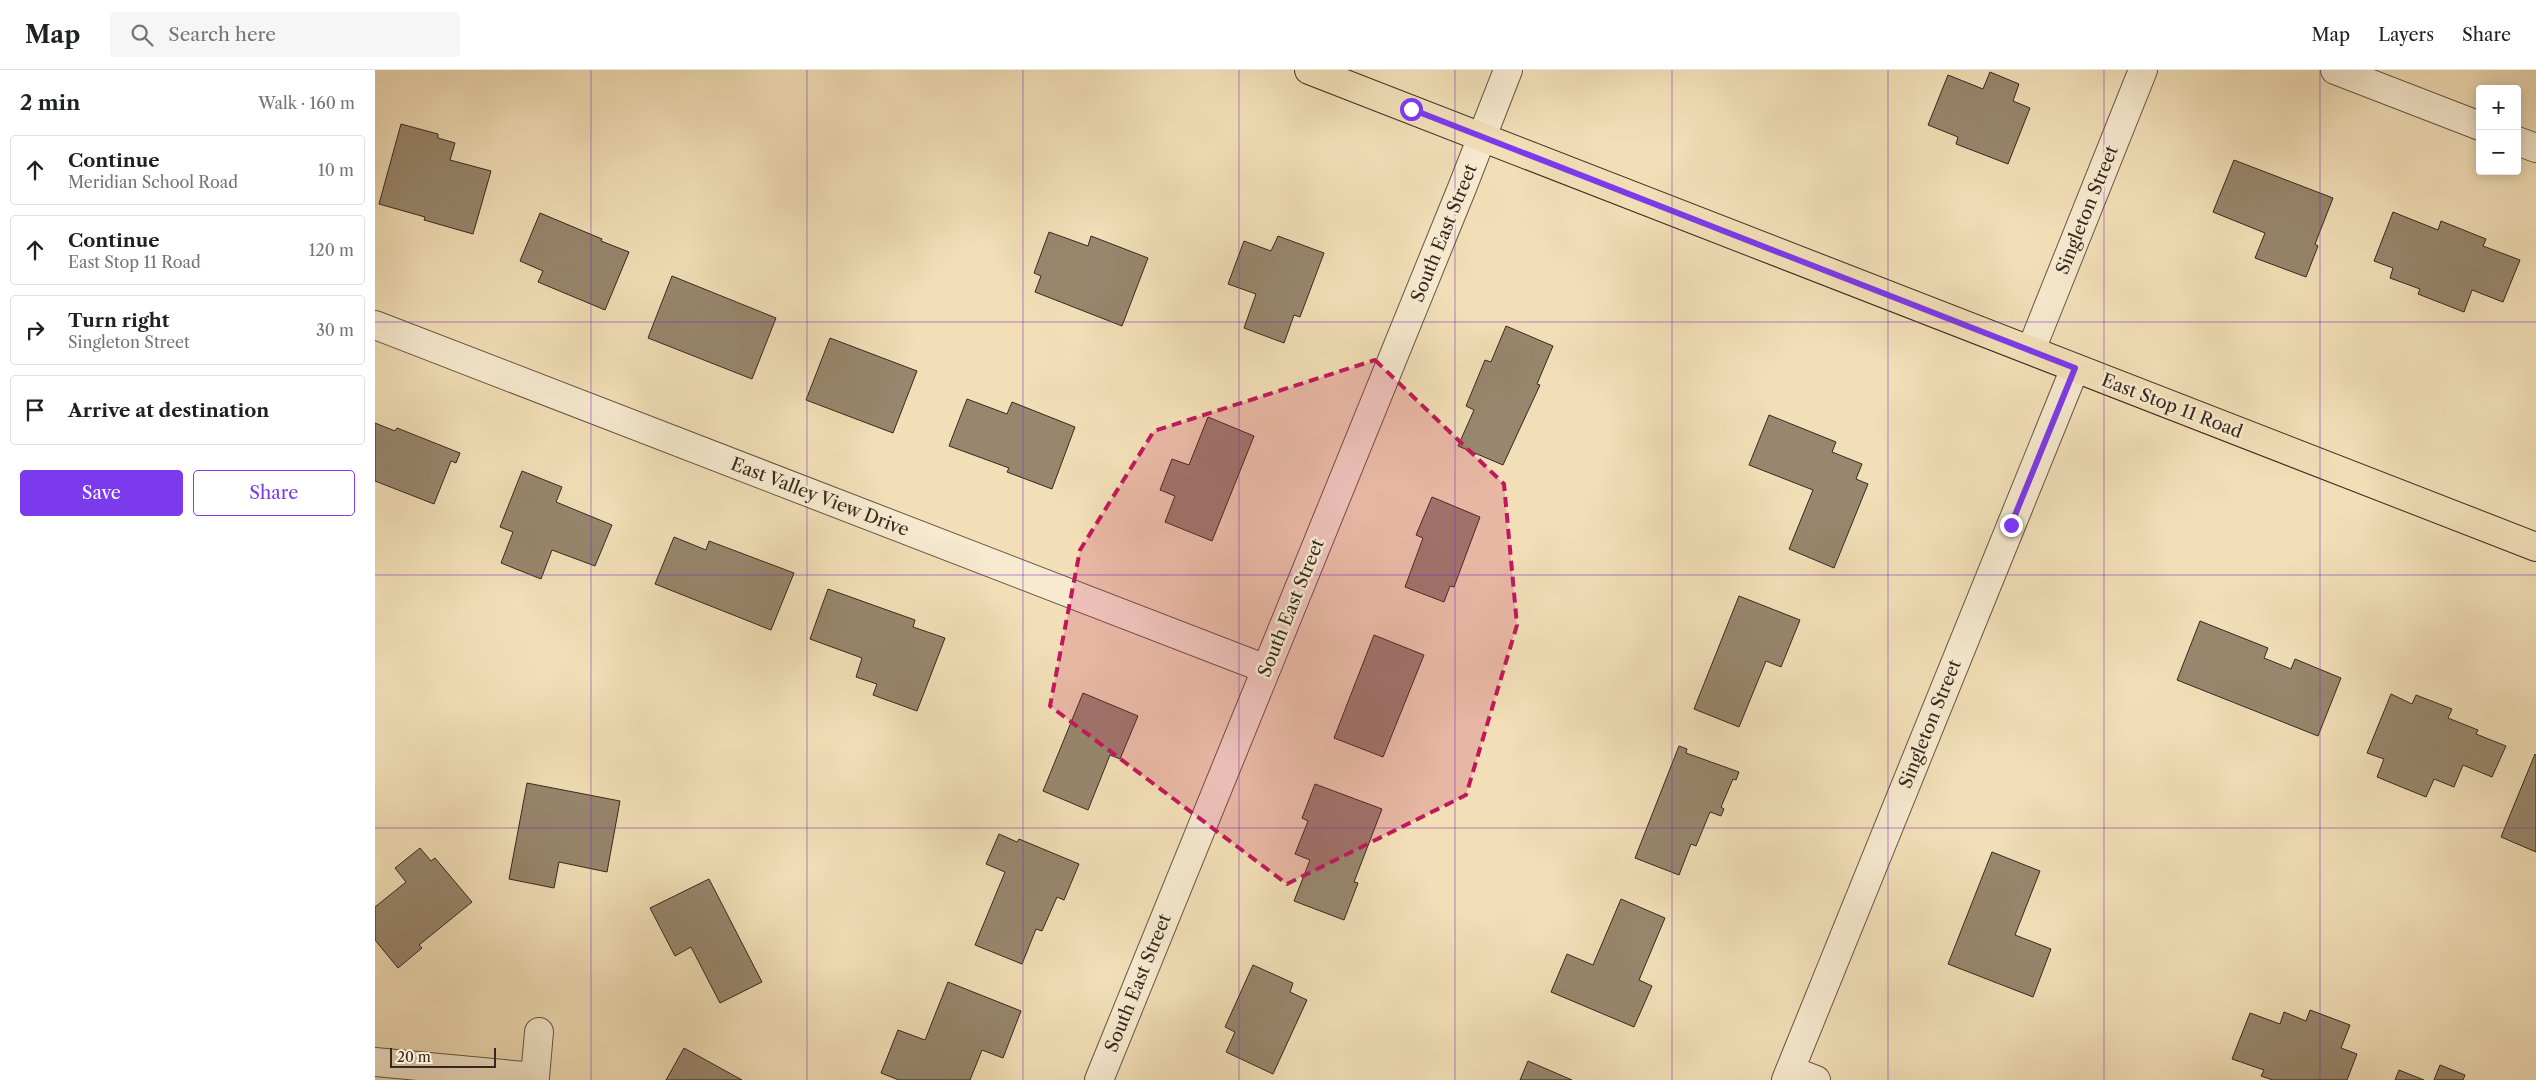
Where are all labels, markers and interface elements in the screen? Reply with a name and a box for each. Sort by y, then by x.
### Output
search box [110,12,460,57]
text: Map [25,20,80,49]
icon: search [128,21,156,49]
text: Search here [168,23,276,46]
text: Map [2312,24,2350,46]
text: Layers [2378,24,2434,46]
text: Share [2462,24,2511,46]
map controls [2476,85,2521,175]
button: + [2476,85,2521,130]
text: 2 min [20,90,80,115]
text: Walk · 160 m [258,93,355,113]
route start [1400,98,1423,121]
button: − [2476,130,2521,175]
street label: Singleton Street [2051,142,2123,278]
text: Continue [68,149,160,172]
icon: ahead [21,156,49,184]
text: 10 m [318,160,354,180]
street label: South East Street [1406,160,1482,305]
text: Meridian School Road [68,172,238,192]
text: Continue [68,229,160,252]
icon: ahead [21,236,49,264]
text: 120 m [309,240,354,260]
text: East Stop 11 Road [68,252,201,272]
text: Turn right [68,309,169,332]
icon: right [21,316,49,344]
text: 30 m [316,320,354,340]
text: Singleton Street [68,332,190,352]
street label: East Stop 11 Road [2098,369,2246,443]
icon: arrive [21,396,49,424]
text: Arrive at destination [68,399,269,422]
street label: East Valley View Drive [728,453,912,541]
button: Save [20,470,183,516]
button: Share [193,470,355,516]
route end [2000,514,2023,537]
street label: South East Street [1253,535,1329,680]
street label: Singleton Street [1894,656,1966,792]
street label: South East Street [1100,910,1176,1055]
scale bar [390,1045,496,1068]
text: 20 m [397,1048,431,1066]

